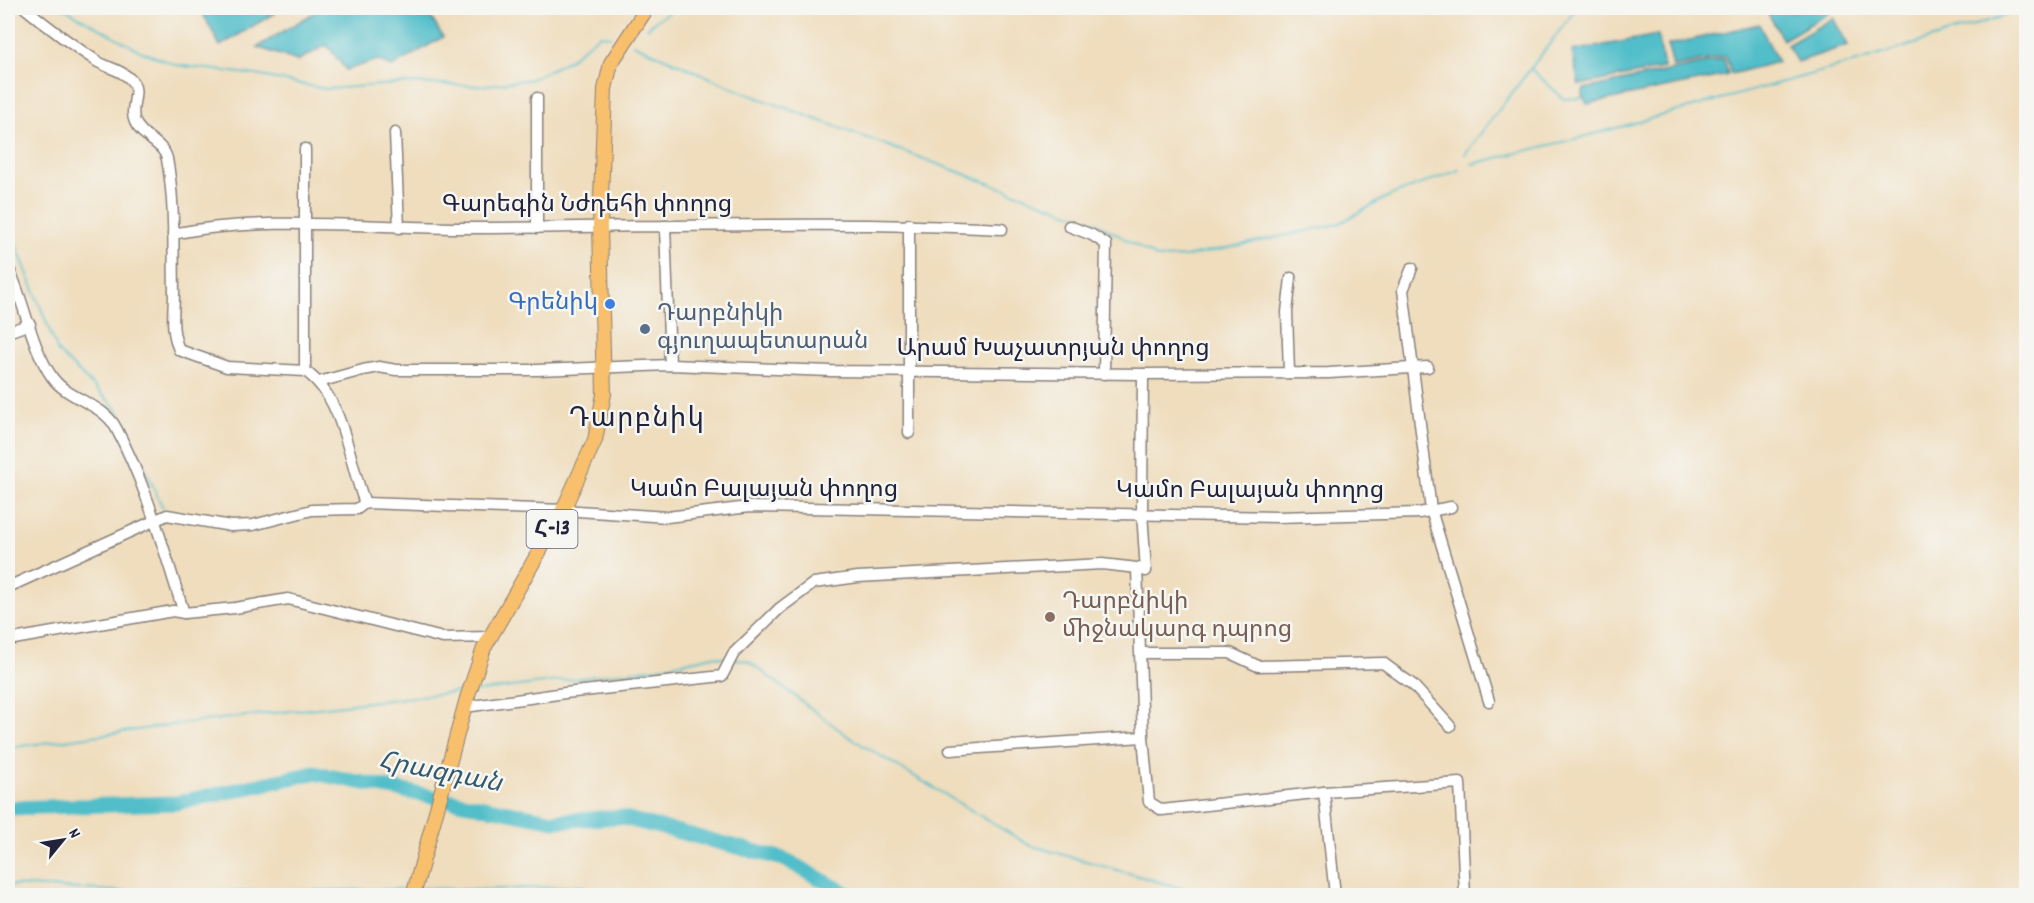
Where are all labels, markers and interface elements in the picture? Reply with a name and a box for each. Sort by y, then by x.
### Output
street label: Գարեգին Նժդեհի փողոց [442,189,732,223]
place label: Գրենիկ [508,287,598,321]
marker: Գրենիկ [603,297,617,311]
place label: Դարբնիկի գյուղապետարան [657,298,869,360]
marker: Դարբնիկի գյուղապետարան [638,322,652,336]
street label: Արամ Խաչատրյան փողոց [896,333,1210,367]
district label: Դարբնիկ [569,401,705,440]
street label: Կամո Բալայան փողոց [630,474,898,508]
street label: Կամո Բալայան փողոց [1116,475,1384,509]
road number: Հ-13 [526,510,578,548]
place label: Դարբնիկի միջնակարգ դպրոց [1062,586,1292,648]
marker: Դարբնիկի միջնակարգ դպրոց [1043,610,1057,624]
water label: Հրազդան [375,744,506,804]
north arrow [33,810,93,870]
text: N [62,825,86,843]

